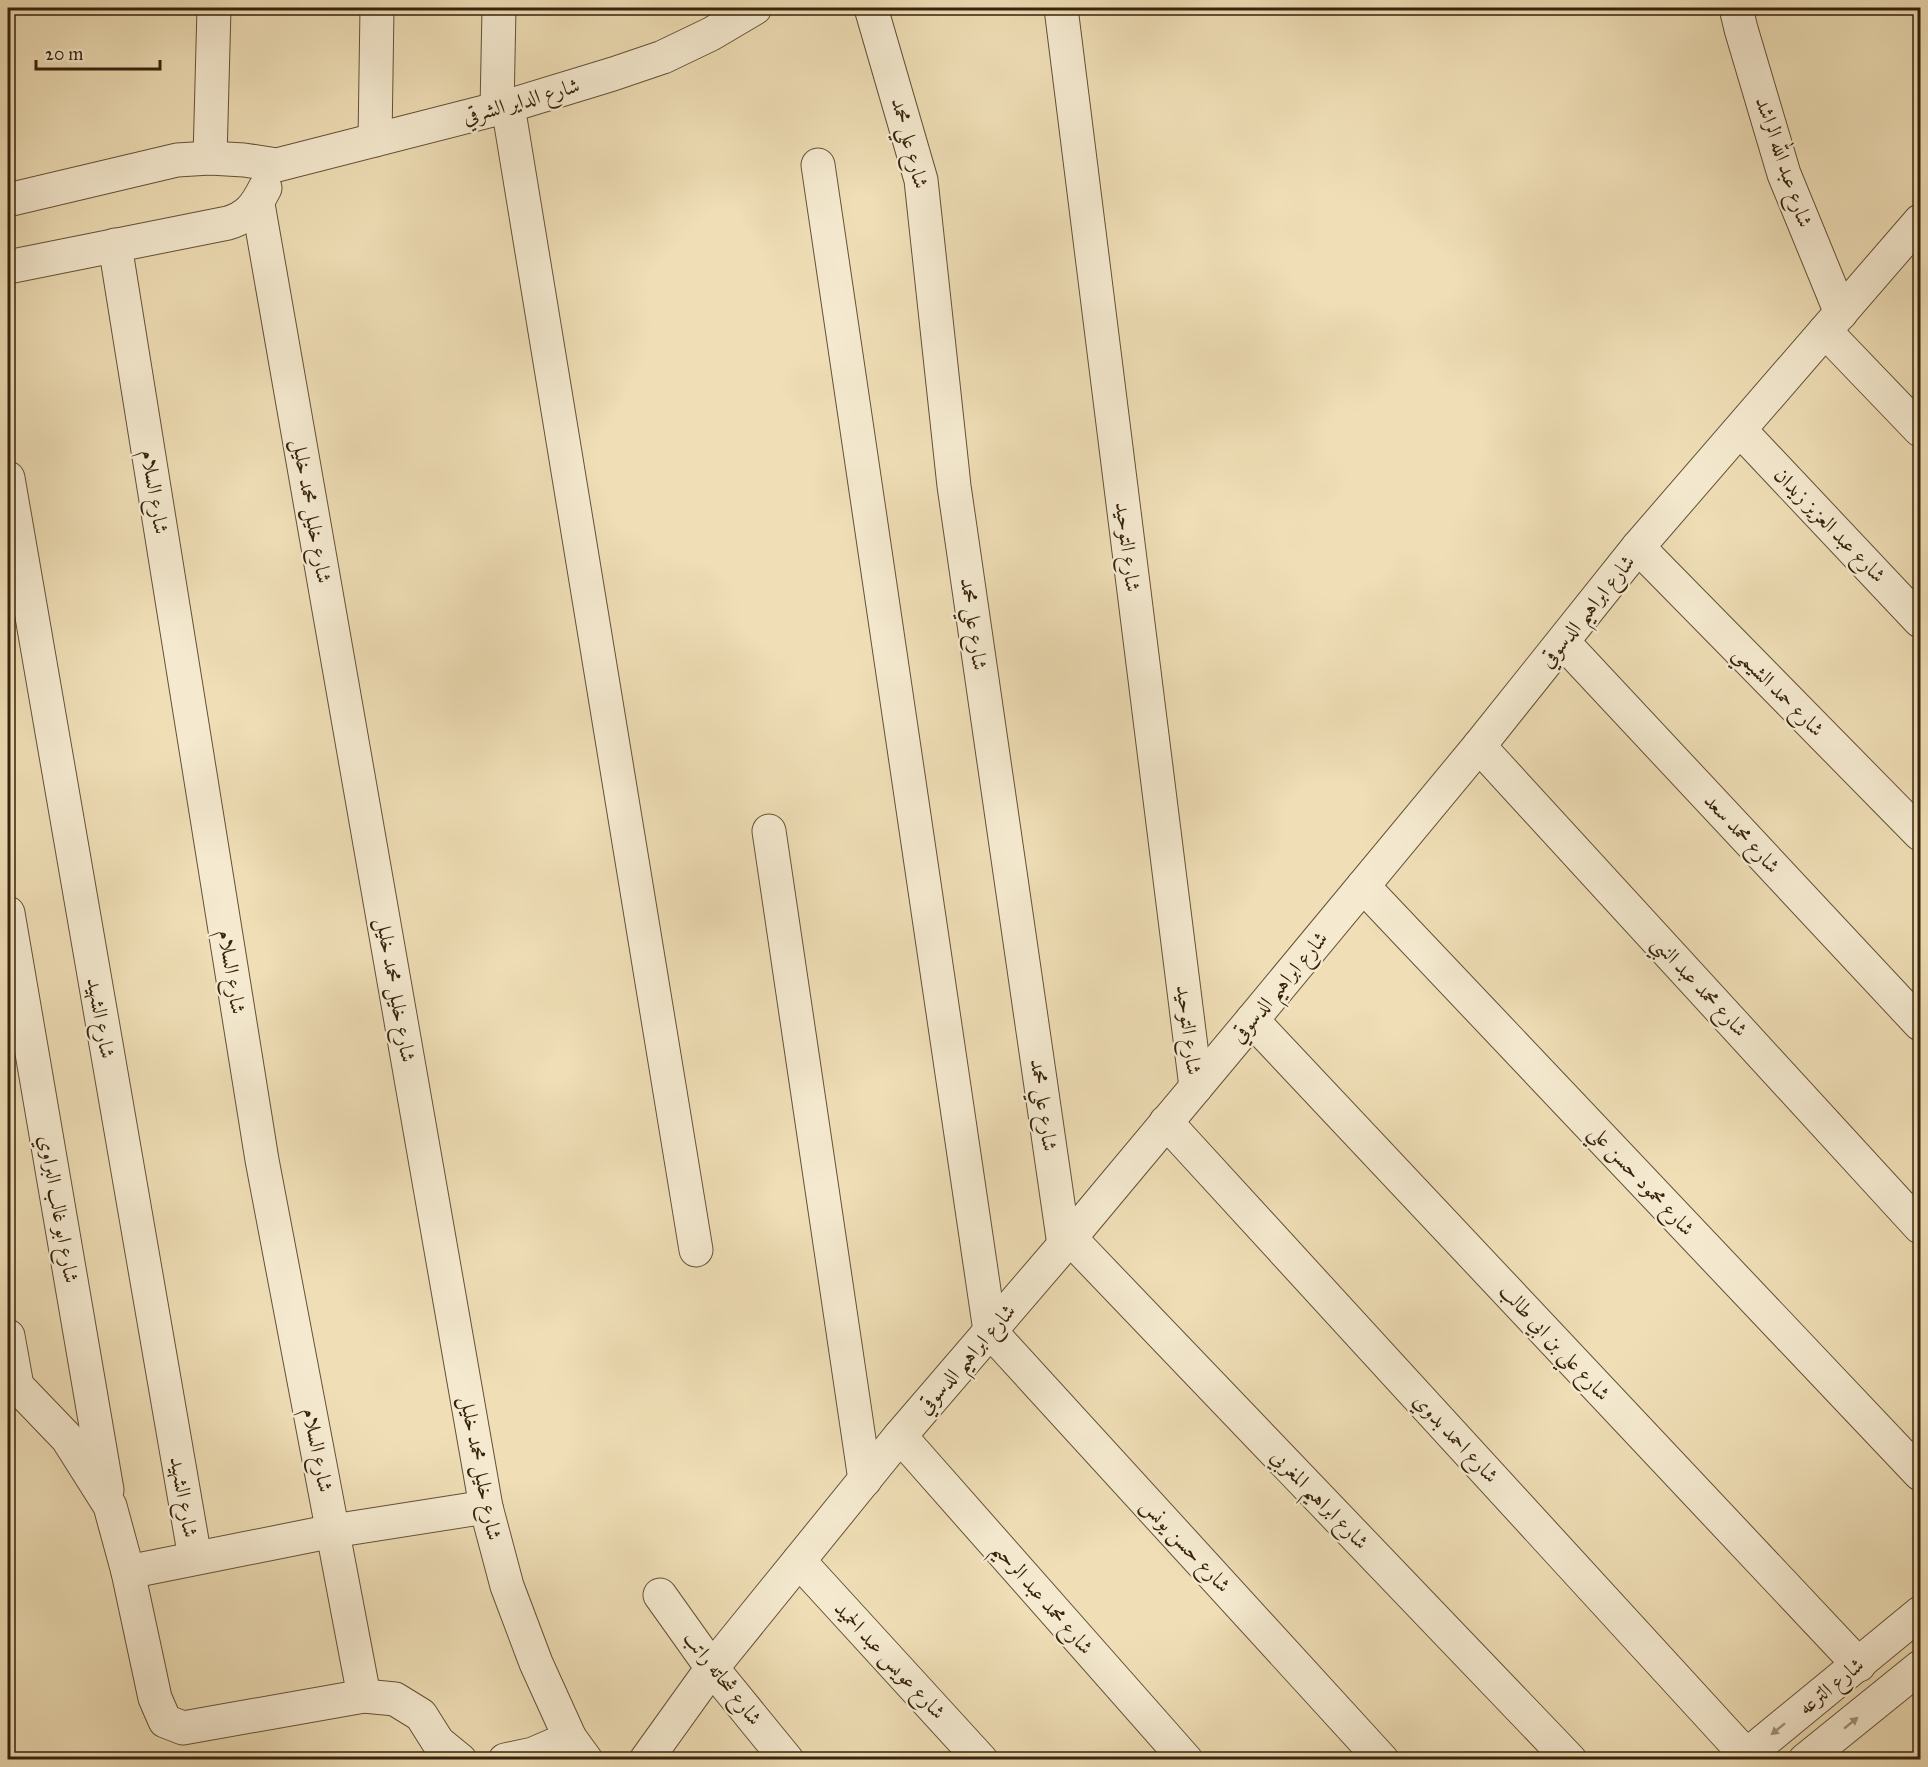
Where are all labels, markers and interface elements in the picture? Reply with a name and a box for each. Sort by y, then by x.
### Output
scale bar [36,33,160,71]
text: 20 m [45,43,83,65]
street label: شارع الداير الشرقي [459,72,584,135]
street label: شارع عبد الله الراشد [1745,92,1822,232]
street label: شارع علي محمد [879,95,935,193]
street label: شارع خليل محمد خليل [282,437,338,586]
street label: شارع السلام [131,448,174,537]
street label: شارع عبد العزيز زيدان [1765,462,1892,592]
street label: شارع التوحيد [1105,501,1146,594]
street label: شارع ابراهيم الدسوقي [1534,549,1647,678]
street label: شارع علي محمد [948,576,993,673]
street label: شارع حمد الشيمي [1723,640,1830,747]
street label: شارع محمد سعد [1695,787,1786,882]
street label: شارع خليل محمد خليل [366,916,422,1065]
street label: شارع ابراهيم الدسوقي [1225,926,1339,1053]
street label: شارع السلام [208,928,251,1017]
street label: شارع محمد عبد النبي [1641,930,1753,1047]
street label: شارع الشهيد [76,975,121,1061]
street label: شارع التوحيد [1166,984,1207,1077]
street label: شارع علي محمد [1018,1057,1063,1154]
street label: شارع محمود حسن علي [1579,1119,1700,1246]
street label: شارع ابو غالب البراوي [28,1133,85,1286]
street label: شارع علي بن ابي طالب [1489,1278,1616,1411]
street label: شارع ابراهيم الدسوقي [911,1298,1027,1425]
street label: شارع احمد بدوي [1404,1388,1504,1492]
street label: شارع خليل محمد خليل [449,1394,508,1543]
street label: شارع السلام [292,1406,339,1495]
street label: شارع ابراهيم المغربي [1260,1443,1374,1560]
street label: شارع الشهيد [159,1454,204,1540]
street label: شارع حسن يونس [1132,1492,1236,1601]
street label: شارع محمد عبد الرحيم [981,1536,1099,1665]
street label: شارع عويس عبد الحميد [825,1596,951,1728]
street label: شارع شحاته راتب [674,1626,768,1734]
street label: شارع الترعه [1793,1652,1872,1724]
one-way arrow [1843,1717,1858,1729]
one-way arrow [1770,1723,1786,1736]

